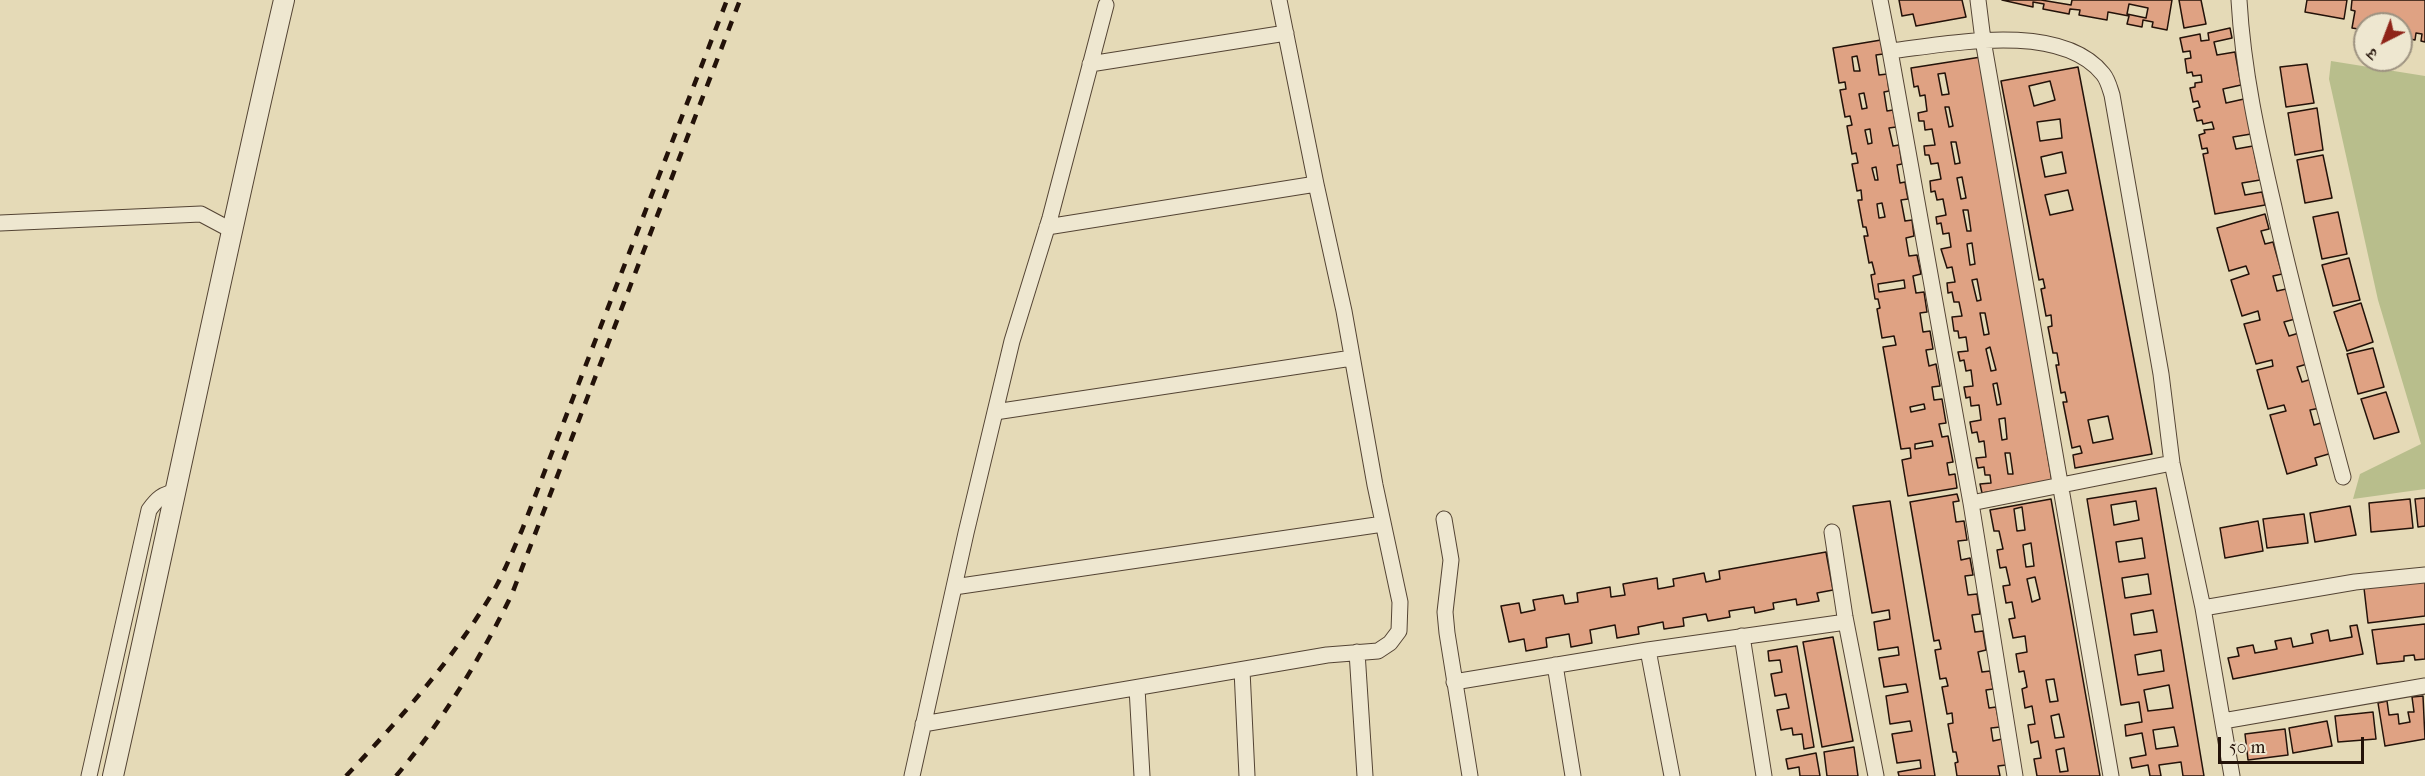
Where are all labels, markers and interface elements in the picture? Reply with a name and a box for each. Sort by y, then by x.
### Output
north arrow [2353,12,2413,72]
text: उ [2363,44,2381,64]
scale bar [2221,725,2366,763]
text: 50 m [2229,737,2265,758]

